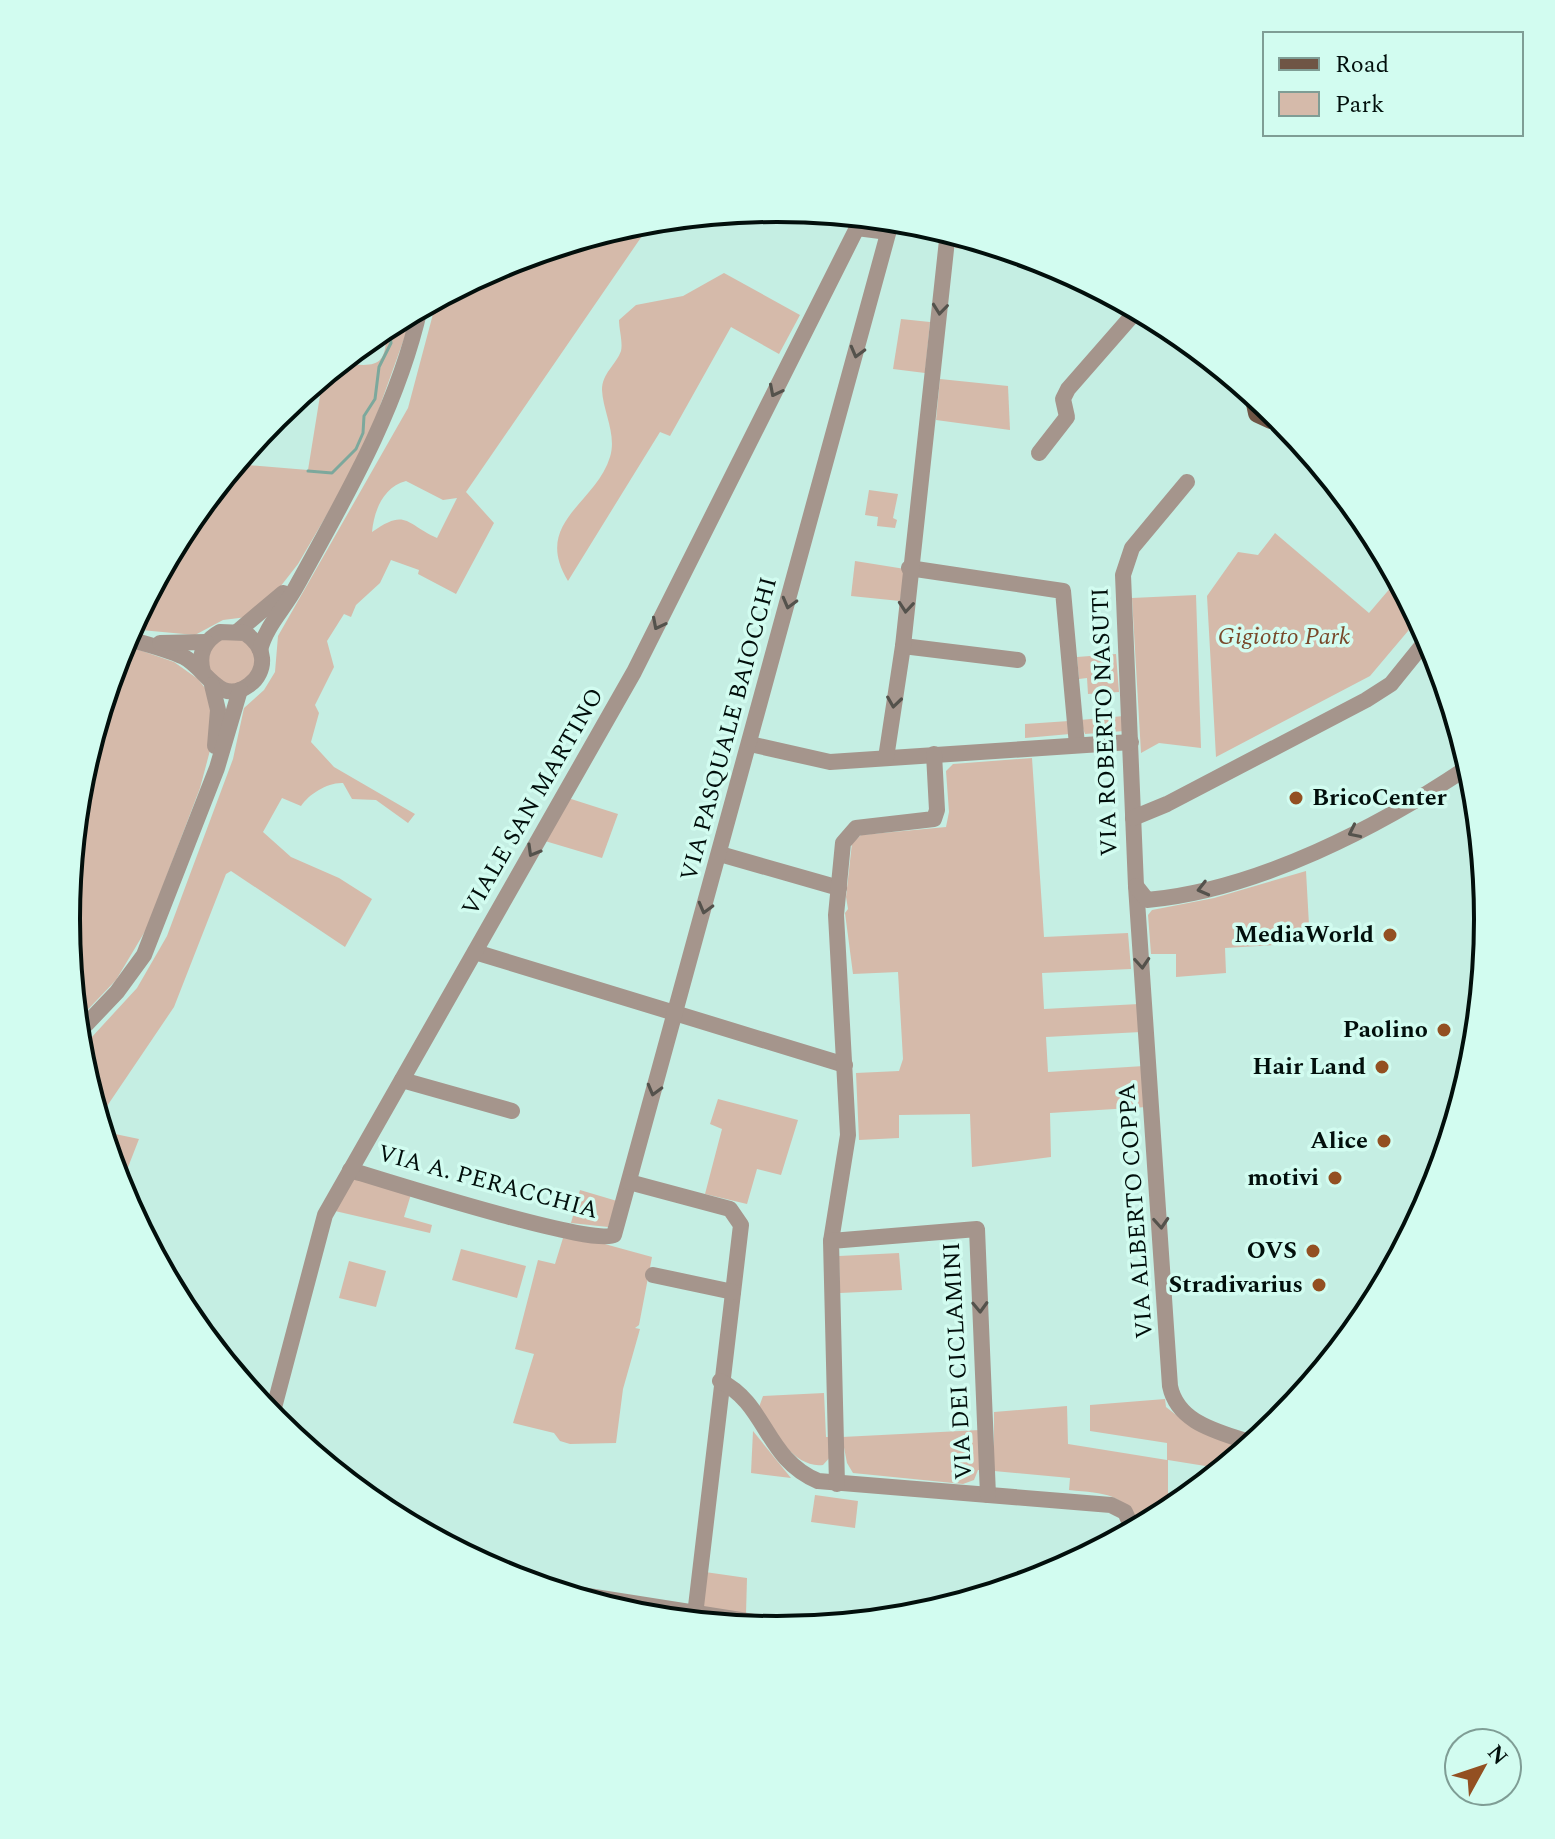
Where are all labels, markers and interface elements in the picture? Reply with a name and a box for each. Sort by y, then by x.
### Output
legend [1263,32,1523,136]
text: Road [1335,47,1389,83]
text: Park [1335,87,1385,123]
one-way arrow [931,303,948,316]
one-way arrow [849,345,866,359]
one-way arrow [769,383,785,398]
street label: VIA PASQUALE BAIOCCHI [671,573,787,885]
street label: VIA ROBERTO NASUTI [1082,587,1128,857]
one-way arrow [781,596,798,610]
one-way arrow [898,601,915,614]
one-way arrow [653,615,668,630]
park label: Gigiotto Park [1218,619,1350,655]
street label: VIALE SAN MARTINO [453,681,613,923]
one-way arrow [886,696,903,709]
place label: BricoCenter [1312,780,1448,816]
marker: BricoCenter [1287,789,1305,807]
one-way arrow [1348,822,1363,838]
one-way arrow [527,842,543,857]
one-way arrow [1197,879,1211,896]
one-way arrow [698,901,715,915]
place label: MediaWorld [1234,917,1374,953]
marker: MediaWorld [1381,926,1399,944]
one-way arrow [1133,957,1150,970]
place label: Paolino [1343,1012,1428,1048]
marker: Paolino [1435,1021,1453,1039]
place label: Hair Land [1253,1049,1366,1085]
marker: Hair Land [1373,1058,1391,1076]
one-way arrow [647,1082,664,1096]
street label: VIA ALBERTO COPPA [1109,1082,1163,1340]
place label: Alice [1310,1123,1368,1159]
marker: Alice [1375,1132,1393,1150]
street label: VIA A. PERACCHIA [374,1135,602,1229]
place label: motivi [1247,1160,1319,1196]
marker: motivi [1326,1169,1344,1187]
one-way arrow [1152,1217,1169,1230]
place label: OVS [1247,1233,1297,1269]
street label: VIA DEI CICLAMINI [934,1241,982,1481]
marker: OVS [1304,1242,1322,1260]
place label: Stradivarius [1168,1267,1303,1303]
marker: Stradivarius [1310,1276,1328,1294]
one-way arrow [971,1301,988,1314]
north arrow [1443,1727,1523,1807]
text: N [1479,1738,1516,1773]

